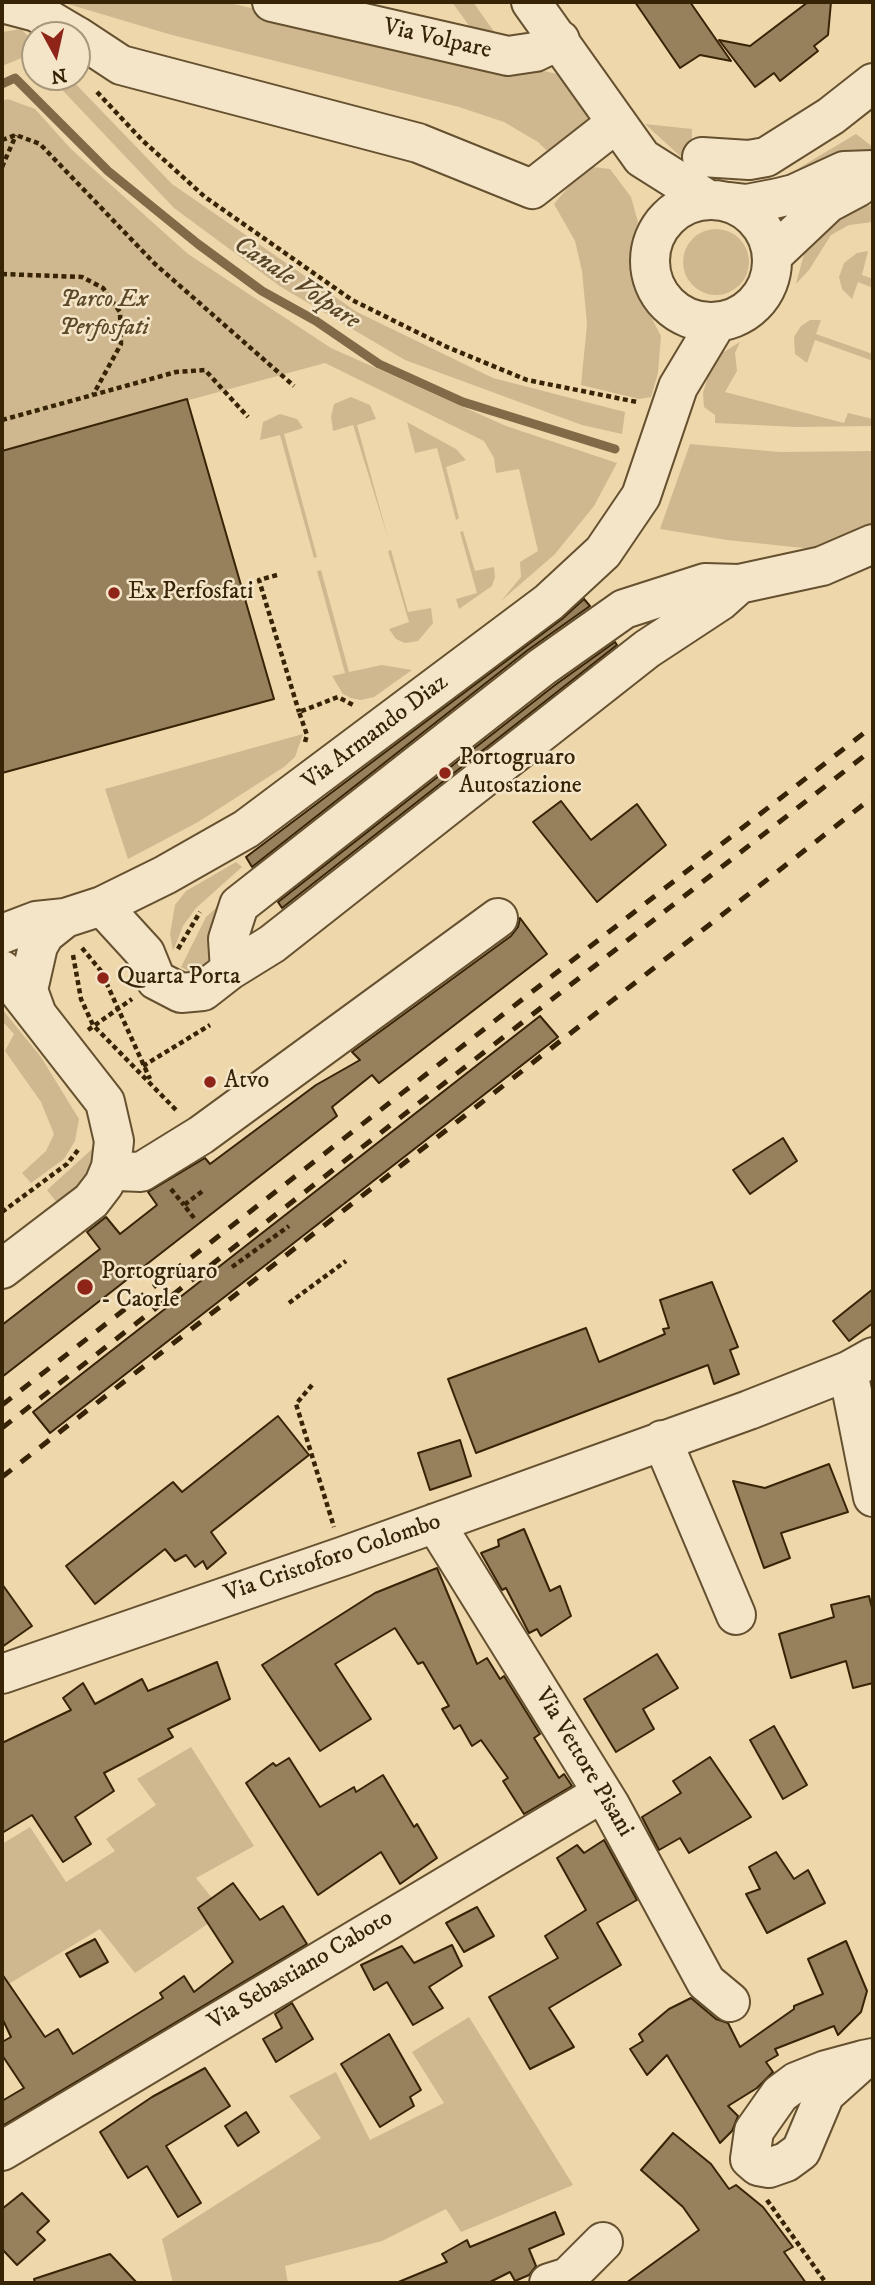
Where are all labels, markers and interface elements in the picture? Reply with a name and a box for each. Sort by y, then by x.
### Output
street label: Via Volpare [380,14,494,66]
north arrow [21,21,91,91]
text: N [49,63,68,88]
water label: Canale Volpare [227,230,365,338]
park label: Parco Ex Perfosfati [59,287,149,343]
place label: Ex Perfosfati [128,579,253,607]
marker: Ex Perfosfati [106,585,122,601]
street label: Via Armando Diaz [297,669,455,797]
place label: Portogruaro Autostazione [459,745,582,801]
marker: Portogruaro Autostazione [437,765,453,781]
place label: Quarta Porta [117,964,240,992]
marker: Quarta Porta [95,970,111,986]
place label: Atvo [224,1068,269,1096]
marker: Atvo [202,1074,218,1090]
place label: Portogruaro - Caorle [101,1259,217,1315]
marker: Portogruaro - Caorle [75,1277,95,1297]
street label: Via Cristoforo Colombo [221,1508,445,1610]
street label: Via Vettore Pisani [527,1683,639,1843]
street label: Via Sebastiano Caboto [203,1905,399,2037]

